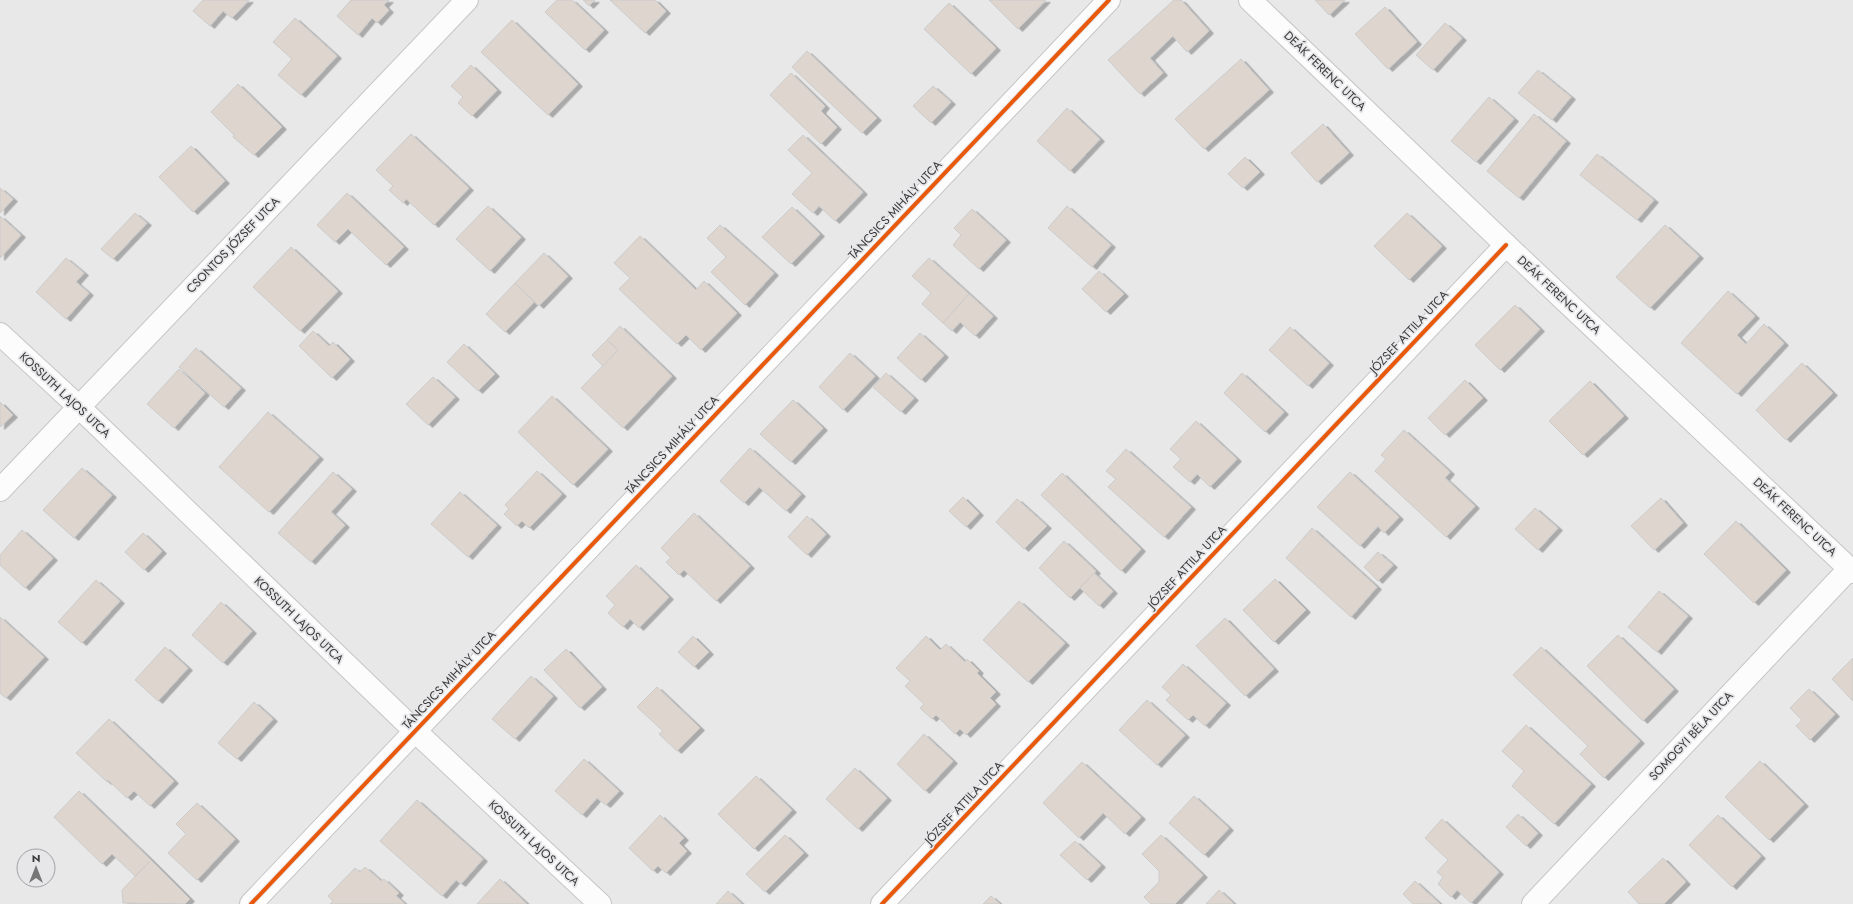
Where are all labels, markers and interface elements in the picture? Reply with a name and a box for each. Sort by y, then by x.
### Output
street label: DEÁK FERENC UTCA [1280,27,1370,115]
street label: TÁNCSICS MIHÁLY UTCA [844,156,946,264]
street label: CSONTOS JÓZSEF UTCA [182,193,284,297]
street label: DEÁK FERENC UTCA [1513,251,1605,339]
street label: JÓZSEF ATTILA UTCA [1364,286,1453,379]
street label: KOSSUTH LAJOS UTCA [15,348,115,442]
street label: TÁNCSICS MIHÁLY UTCA [621,391,723,499]
street label: DEÁK FERENC UTCA [1749,473,1841,561]
street label: JÓZSEF ATTILA UTCA [1142,521,1231,614]
street label: KOSSUTH LAJOS UTCA [250,572,348,668]
street label: TÁNCSICS MIHÁLY UTCA [398,626,500,734]
street label: SOMOGYI BÉLA UTCA [1645,687,1737,785]
street label: JÓZSEF ATTILA UTCA [919,757,1008,850]
street label: KOSSUTH LAJOS UTCA [484,796,584,890]
north arrow [16,848,56,888]
text: N [32,850,40,866]

